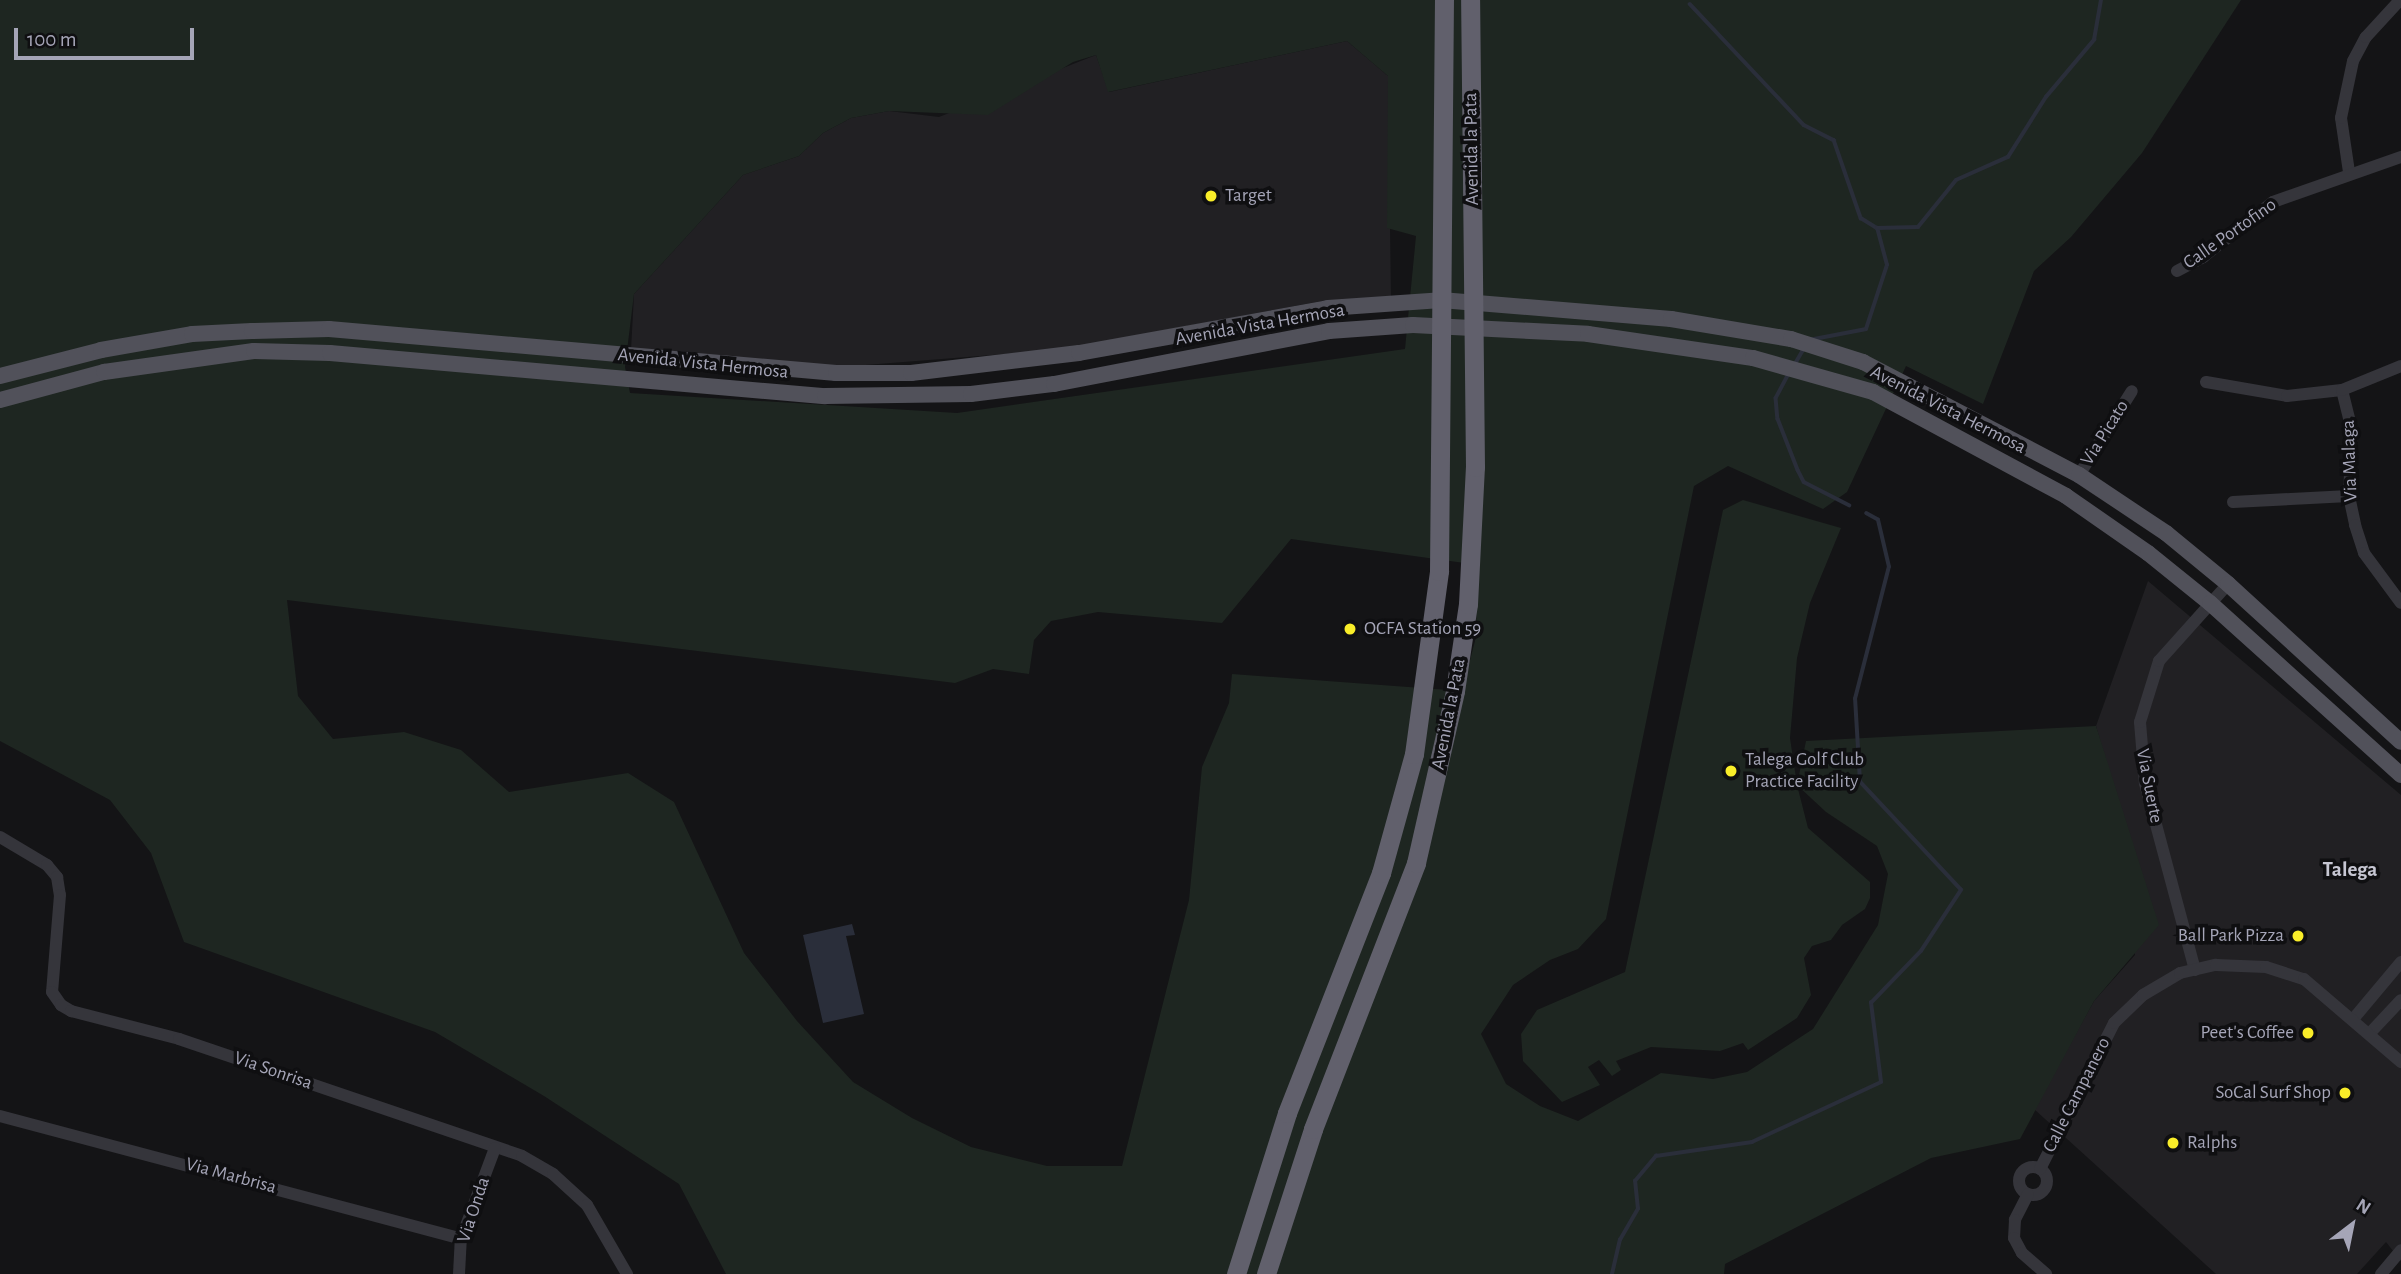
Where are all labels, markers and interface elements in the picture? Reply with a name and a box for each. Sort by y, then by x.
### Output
scale bar [18,14,198,58]
text: 100 m [27,29,77,50]
street label: Avenida la Pata [1460,92,1484,206]
place label: Target [1225,185,1272,207]
marker: Target [1203,188,1219,204]
street label: Calle Portofino [2179,193,2281,275]
street label: Avenida Vista Hermosa [1174,299,1346,351]
street label: Avenida Vista Hermosa [617,344,789,384]
street label: Avenida Vista Hermosa [1866,361,2030,459]
street label: Via Picato [2076,396,2134,470]
street label: Via Malaga [2337,420,2363,502]
place label: OCFA Station 59 [1364,618,1481,640]
marker: OCFA Station 59 [1342,621,1358,637]
street label: Avenida la Pata [1427,656,1471,772]
street label: Via Suerte [2131,747,2167,825]
place label: Talega Golf Club Practice Facility [1745,749,1864,793]
marker: Talega Golf Club Practice Facility [1723,763,1739,779]
district label: Talega [2323,857,2377,883]
place label: Ball Park Pizza [2178,925,2284,947]
marker: Ball Park Pizza [2290,928,2306,944]
place label: Peet's Coffee [2201,1022,2294,1044]
marker: Peet's Coffee [2300,1025,2316,1041]
street label: Calle Campanero [2038,1034,2116,1156]
street label: Via Sonrisa [231,1047,315,1095]
place label: SoCal Surf Shop [2215,1082,2331,1104]
marker: SoCal Surf Shop [2337,1085,2353,1101]
place label: Ralphs [2187,1132,2237,1154]
marker: Ralphs [2165,1135,2181,1151]
street label: Via Marbrisa [183,1153,279,1199]
street label: Via Onda [453,1174,495,1246]
north arrow [2317,1190,2387,1260]
text: N [2353,1195,2374,1218]

